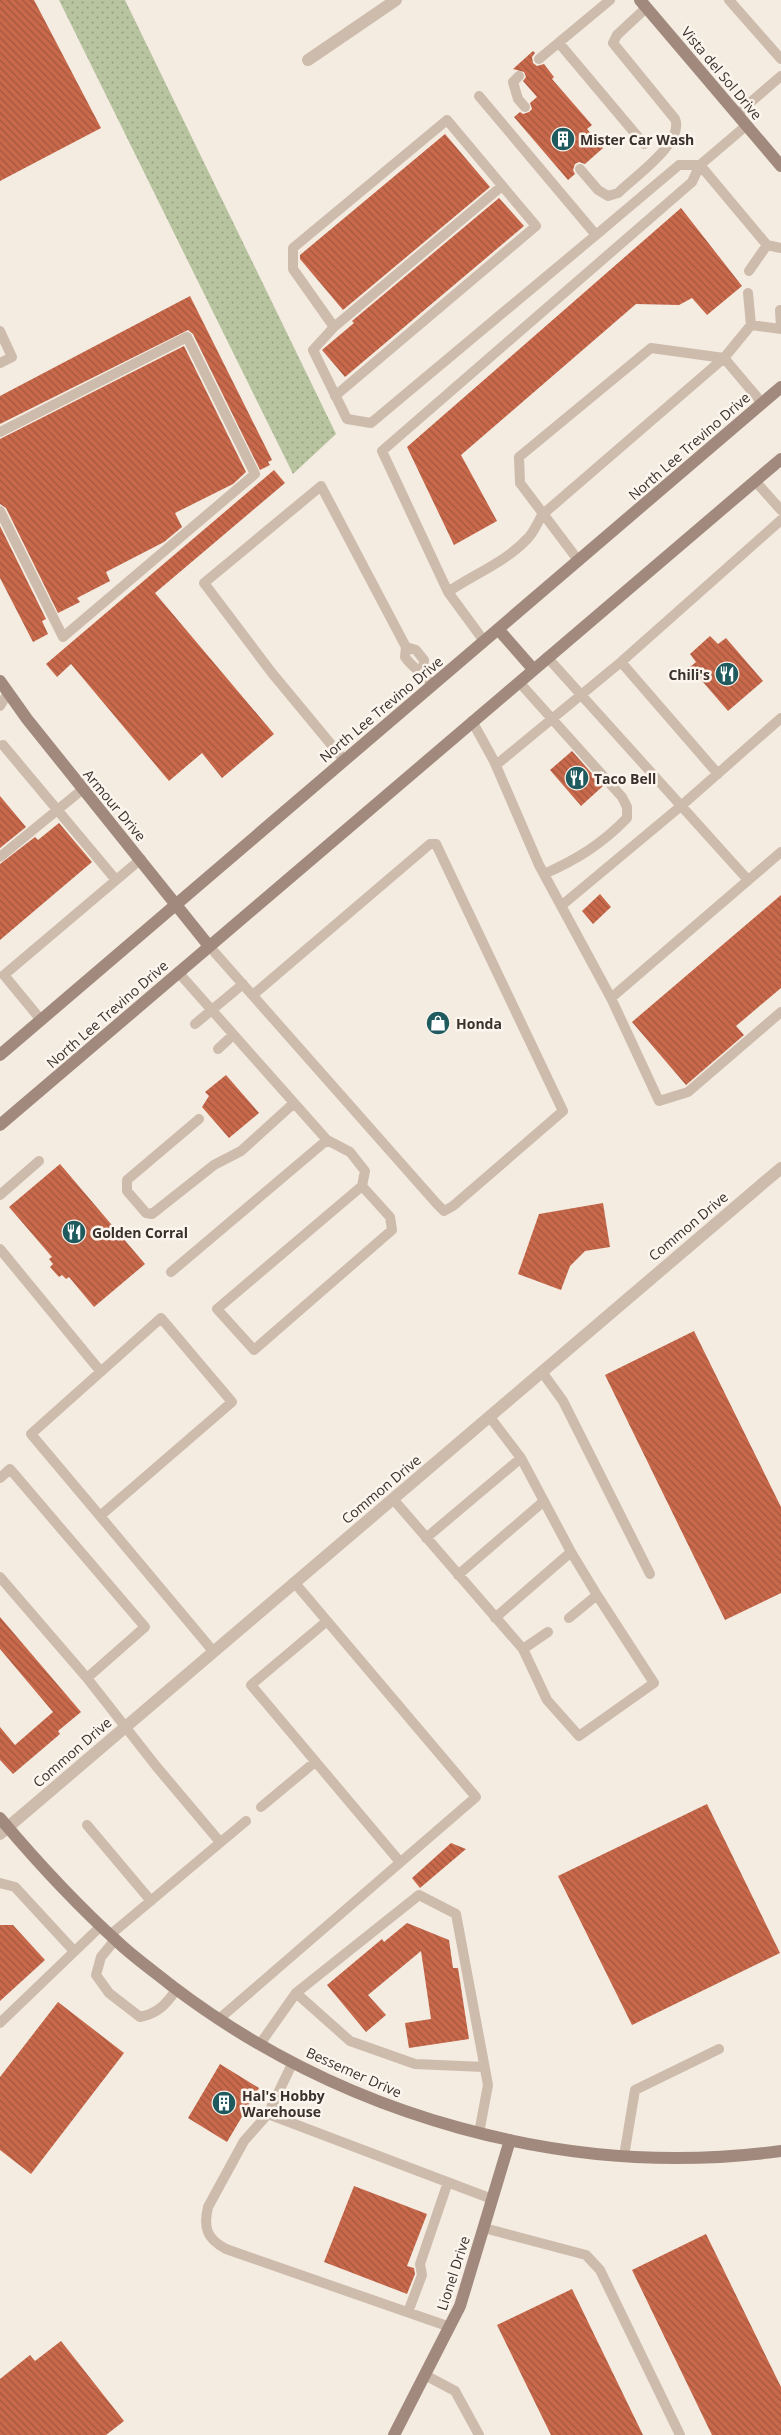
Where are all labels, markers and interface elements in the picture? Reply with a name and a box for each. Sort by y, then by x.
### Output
street label: Vista del Sol Drive [677,22,767,124]
building icon: Mister Car Wash [550,126,576,152]
place label: Mister Car Wash [580,130,694,149]
street label: North Lee Trevino Drive [624,388,754,504]
street label: North Lee Trevino Drive [315,652,447,766]
restaurant icon: Chili's [714,661,740,687]
place label: Chili's [668,665,710,684]
street label: Armour Drive [79,765,151,845]
restaurant icon: Taco Bell [564,765,590,791]
place label: Taco Bell [594,769,656,788]
street label: North Lee Trevino Drive [42,956,172,1072]
shop icon: Honda [425,1010,451,1036]
place label: Honda [456,1014,502,1033]
street label: Common Drive [644,1187,732,1265]
restaurant icon: Golden Corral [61,1219,87,1245]
place label: Golden Corral [92,1223,188,1242]
street label: Common Drive [337,1450,425,1528]
street label: Common Drive [29,1713,115,1791]
street label: Bessemer Drive [303,2042,405,2102]
place label: Hal's Hobby Warehouse [242,2086,325,2121]
building icon: Hal's Hobby Warehouse [211,2090,237,2116]
street label: Lionel Drive [432,2233,474,2313]

